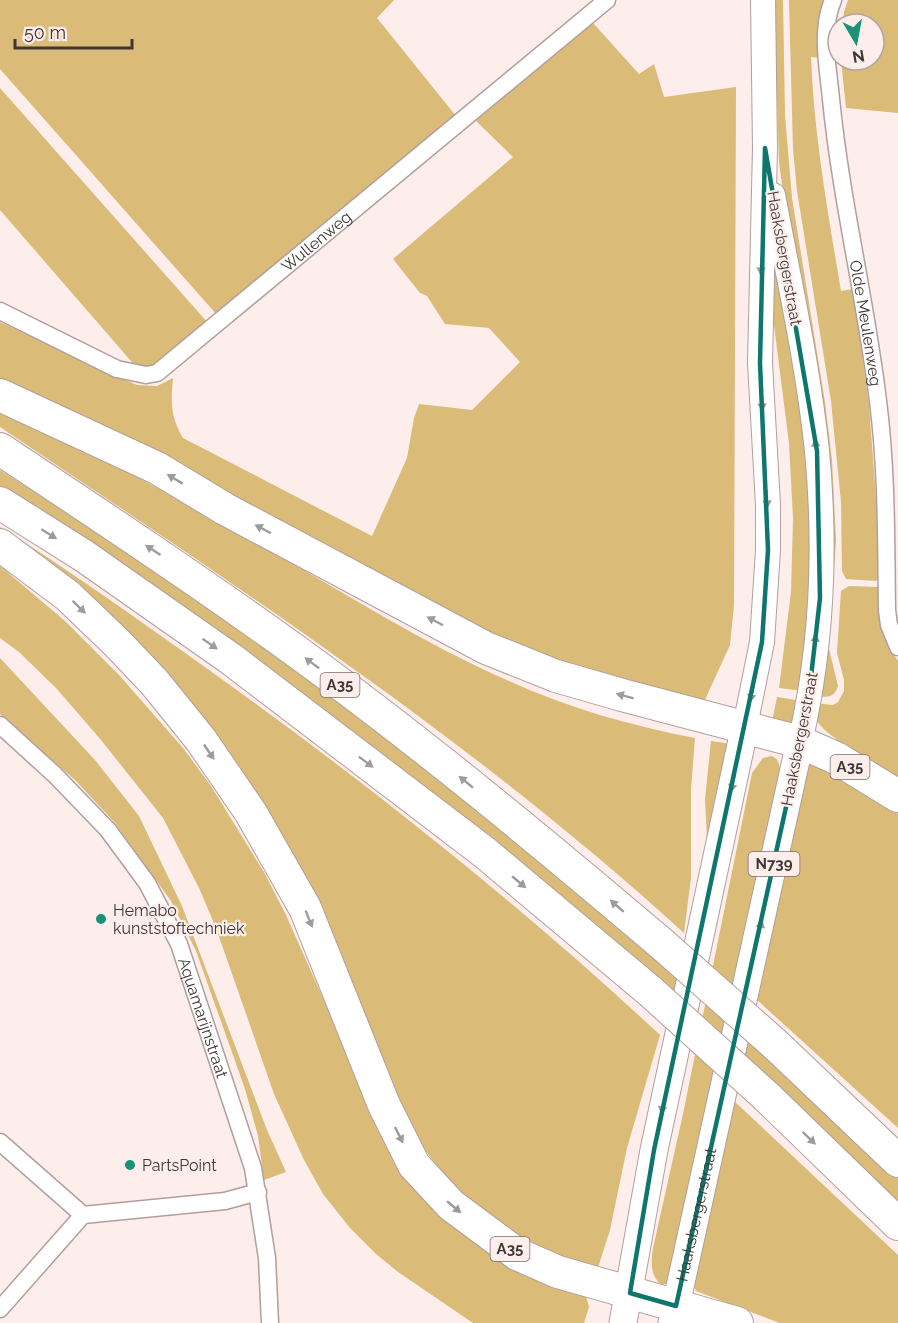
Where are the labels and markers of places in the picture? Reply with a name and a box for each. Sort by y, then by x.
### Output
place label: Hemabo kunststoftechniek [113,901,245,938]
marker: Hemabo kunststoftechniek [94,912,108,926]
place label: PartsPoint [142,1156,217,1175]
marker: PartsPoint [123,1158,137,1172]

